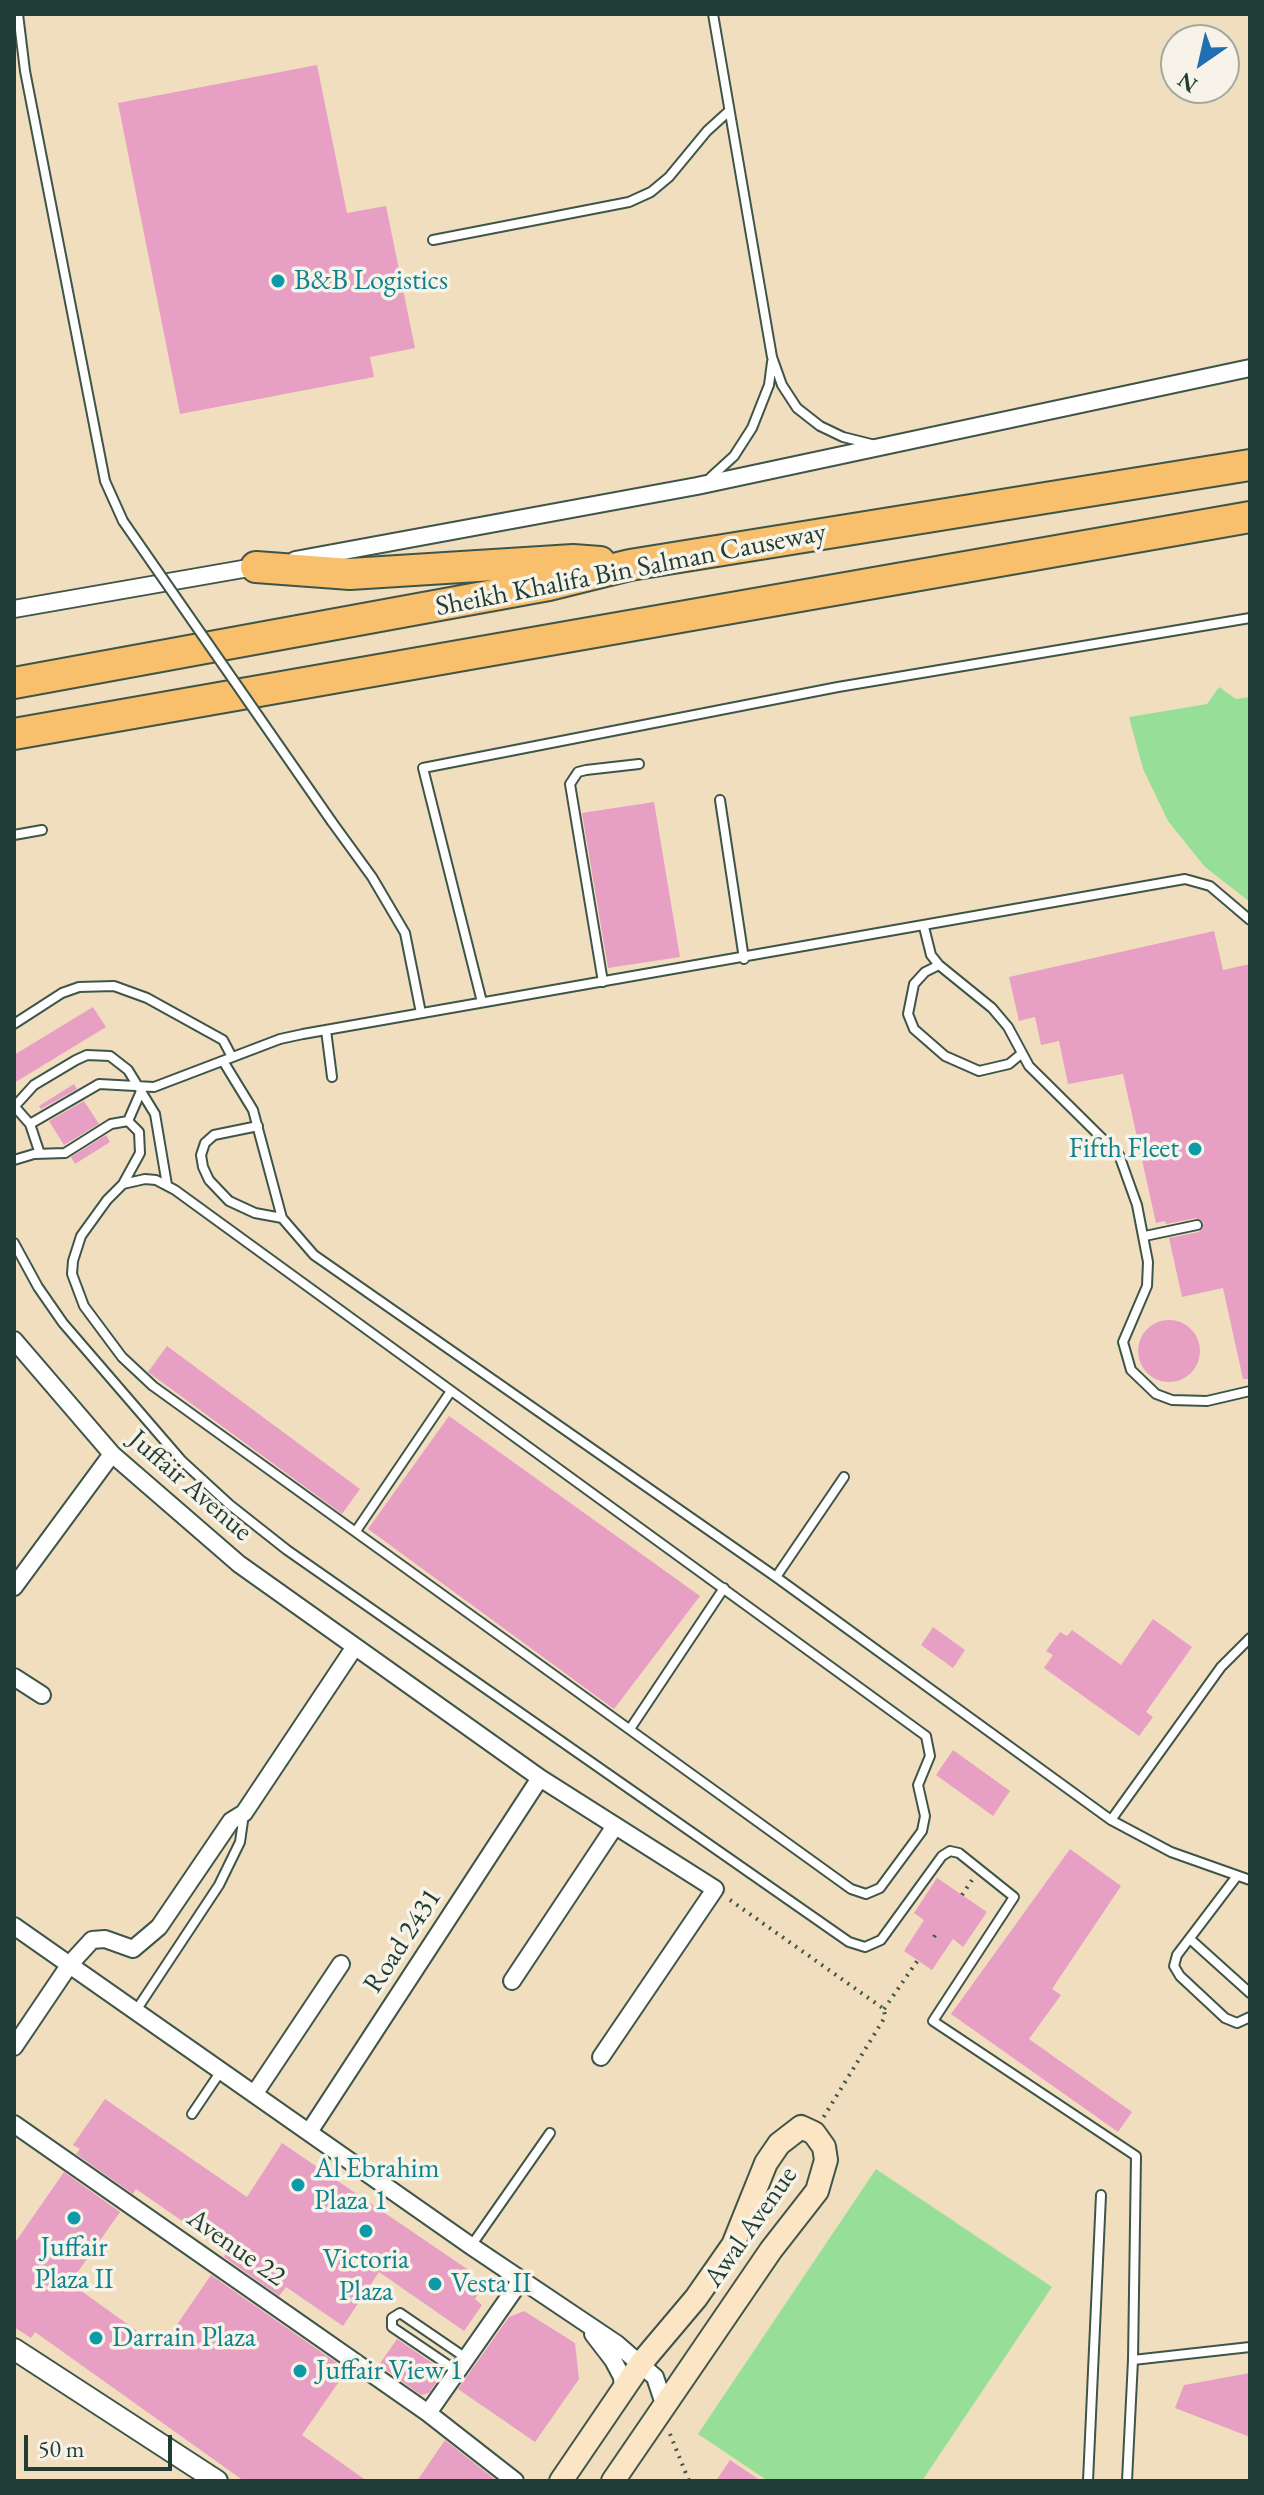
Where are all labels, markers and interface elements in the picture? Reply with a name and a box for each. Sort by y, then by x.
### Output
north arrow [1160,24,1240,104]
text: N [1172,66,1203,100]
place label: B&B Logistics [294,264,448,298]
marker: B&B Logistics [269,272,287,290]
street label: Sheikh Khalifa Bin Salman Causeway [433,516,829,624]
place label: Fifth Fleet [1069,1132,1179,1166]
marker: Fifth Fleet [1186,1140,1204,1158]
street label: Juffair Avenue [121,1423,259,1549]
street label: Road 2431 [357,1882,449,2000]
place label: Al Ebrahim Plaza 1 [314,2152,439,2218]
street label: Awal Avenue [697,2160,805,2294]
marker: Al Ebrahim Plaza 1 [289,2176,307,2194]
street label: Avenue 22 [180,2202,292,2294]
marker: Juffair Plaza II [65,2209,83,2227]
marker: Victoria Plaza [357,2222,375,2240]
place label: Juffair Plaza II [34,2231,114,2297]
place label: Victoria Plaza [323,2243,409,2309]
place label: Vesta II [451,2267,532,2301]
marker: Vesta II [426,2275,444,2293]
place label: Darrain Plaza [112,2321,256,2355]
marker: Darrain Plaza [87,2329,105,2347]
place label: Juffair View 1 [316,2354,463,2388]
marker: Juffair View 1 [291,2362,309,2380]
scale bar [28,2419,176,2469]
text: 50 m [38,2433,85,2464]

